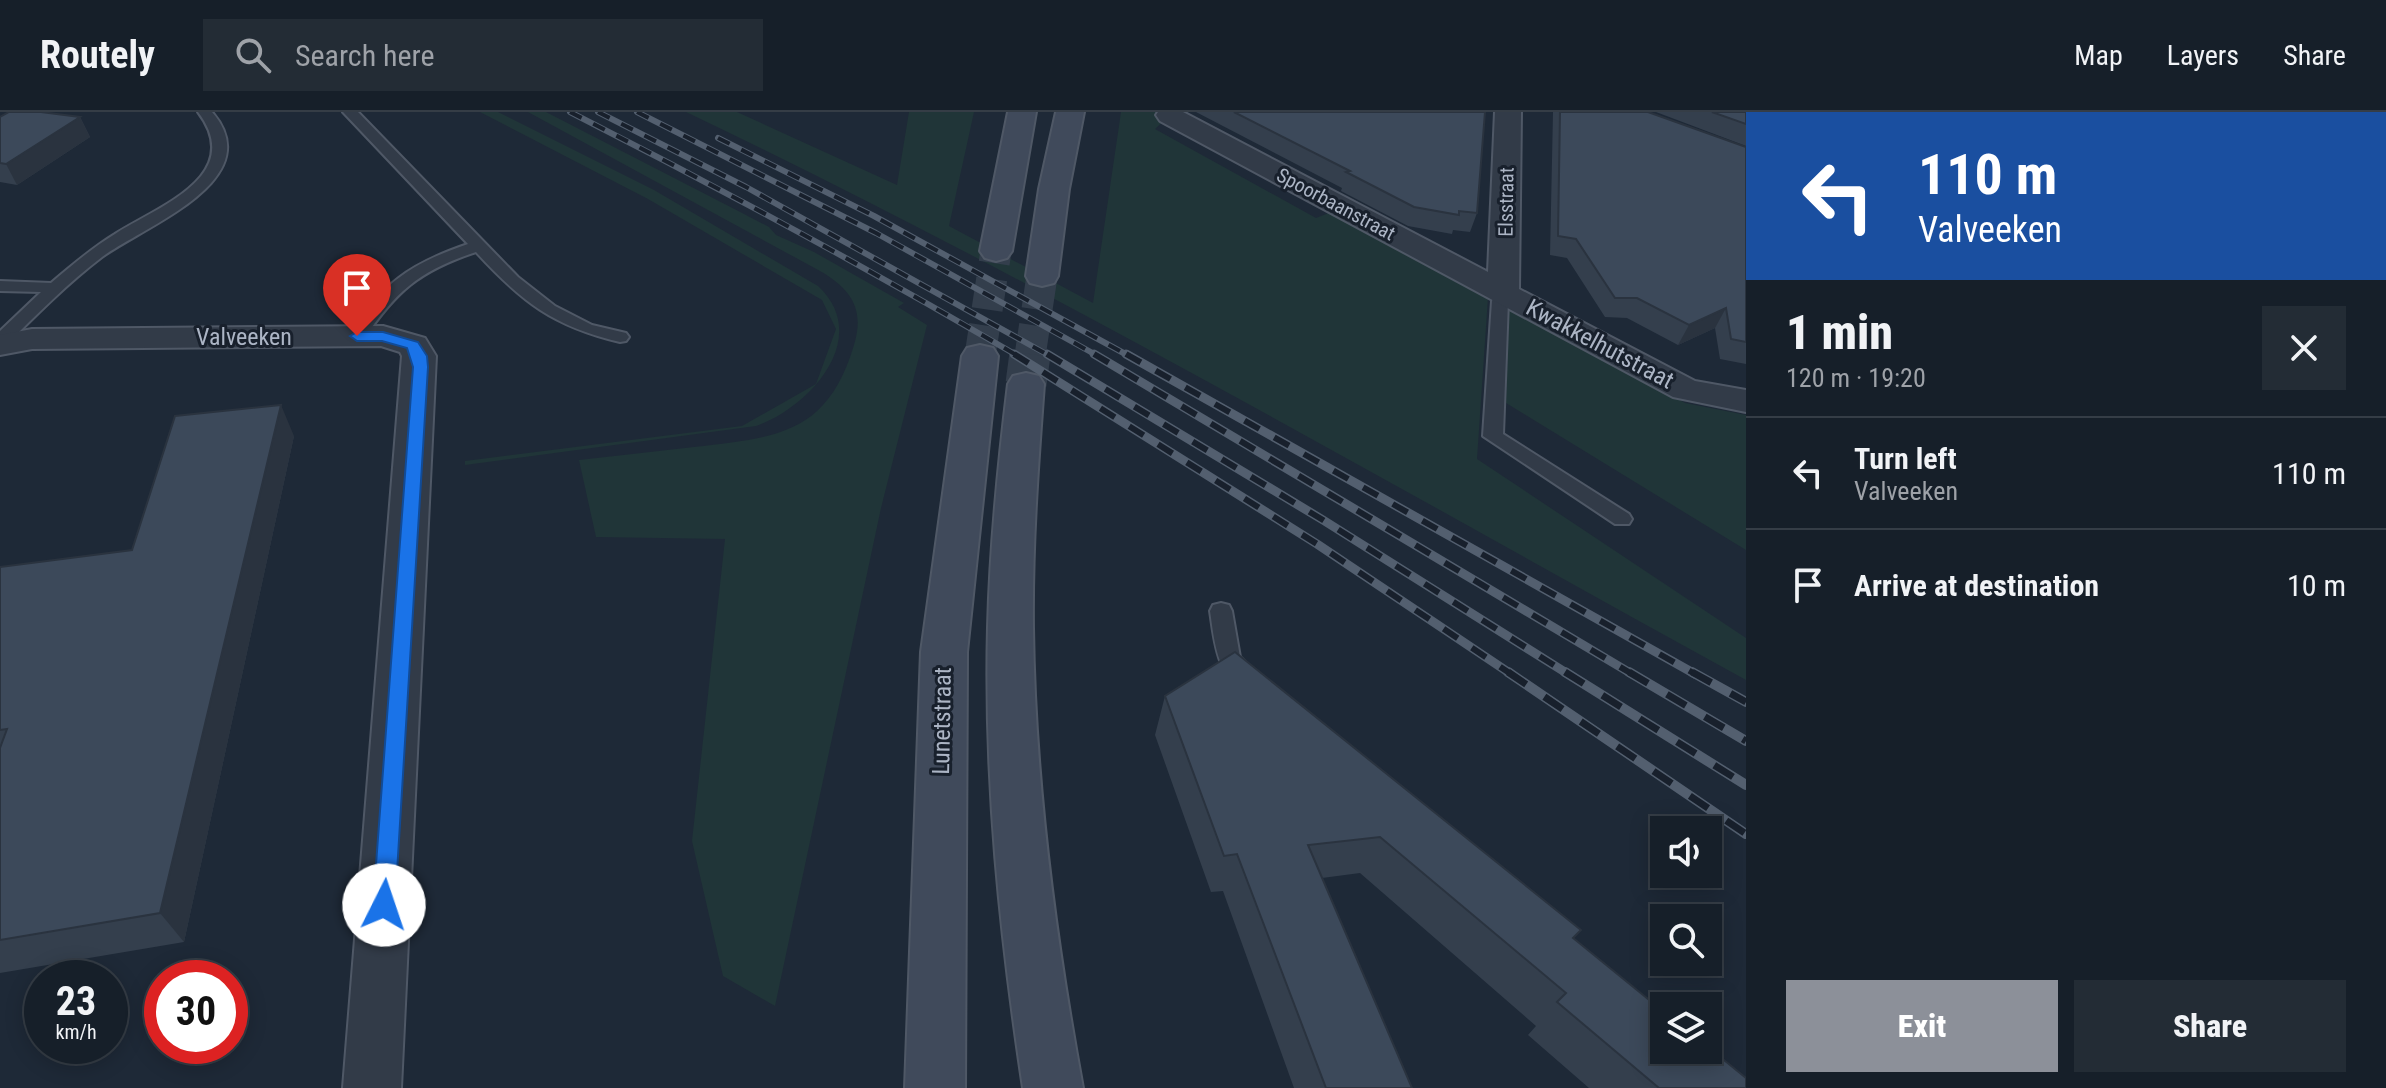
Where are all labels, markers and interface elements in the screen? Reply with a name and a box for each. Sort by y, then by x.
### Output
search box [203,19,763,91]
text: Routely [40,33,155,77]
icon: search [231,33,275,77]
text: Search here [295,38,435,73]
text: Map [2074,39,2123,72]
text: Layers [2167,39,2239,72]
text: Share [2283,39,2346,72]
text: 110 m [1918,142,2057,208]
icon: left [1786,144,1890,248]
street label: Spoorbaanstraat [1273,163,1400,245]
street label: Elsstraat [1493,167,1519,237]
text: Valveeken [1918,209,2062,251]
pin [323,254,391,336]
icon: arrive [335,266,379,310]
street label: Kwakkelhutstraat [1522,293,1678,395]
text: 1 min [1786,304,1893,361]
button: close [2262,306,2346,390]
street label: Valveeken [196,323,292,351]
text: 120 m · 19:20 [1786,363,1926,393]
text: Turn left [1854,441,1957,476]
icon: left [1786,451,1830,495]
text: 110 m [2272,456,2346,491]
text: Valveeken [1854,476,1958,506]
icon: arrive [1786,563,1830,607]
text: Arrive at destination [1854,568,2099,603]
text: 10 m [2287,568,2346,603]
street label: Lunetstraat [927,667,957,775]
map controls [1650,816,1722,1064]
button: sound [1650,816,1722,888]
position arrow [342,863,426,947]
button: search [1650,904,1722,976]
speed limit sign: 30 [144,960,248,1064]
text: 23 [56,978,96,1025]
button: Exit [1786,980,2058,1072]
button: Share [2074,980,2346,1072]
button: layers [1650,992,1722,1064]
text: km/h [55,1020,97,1044]

